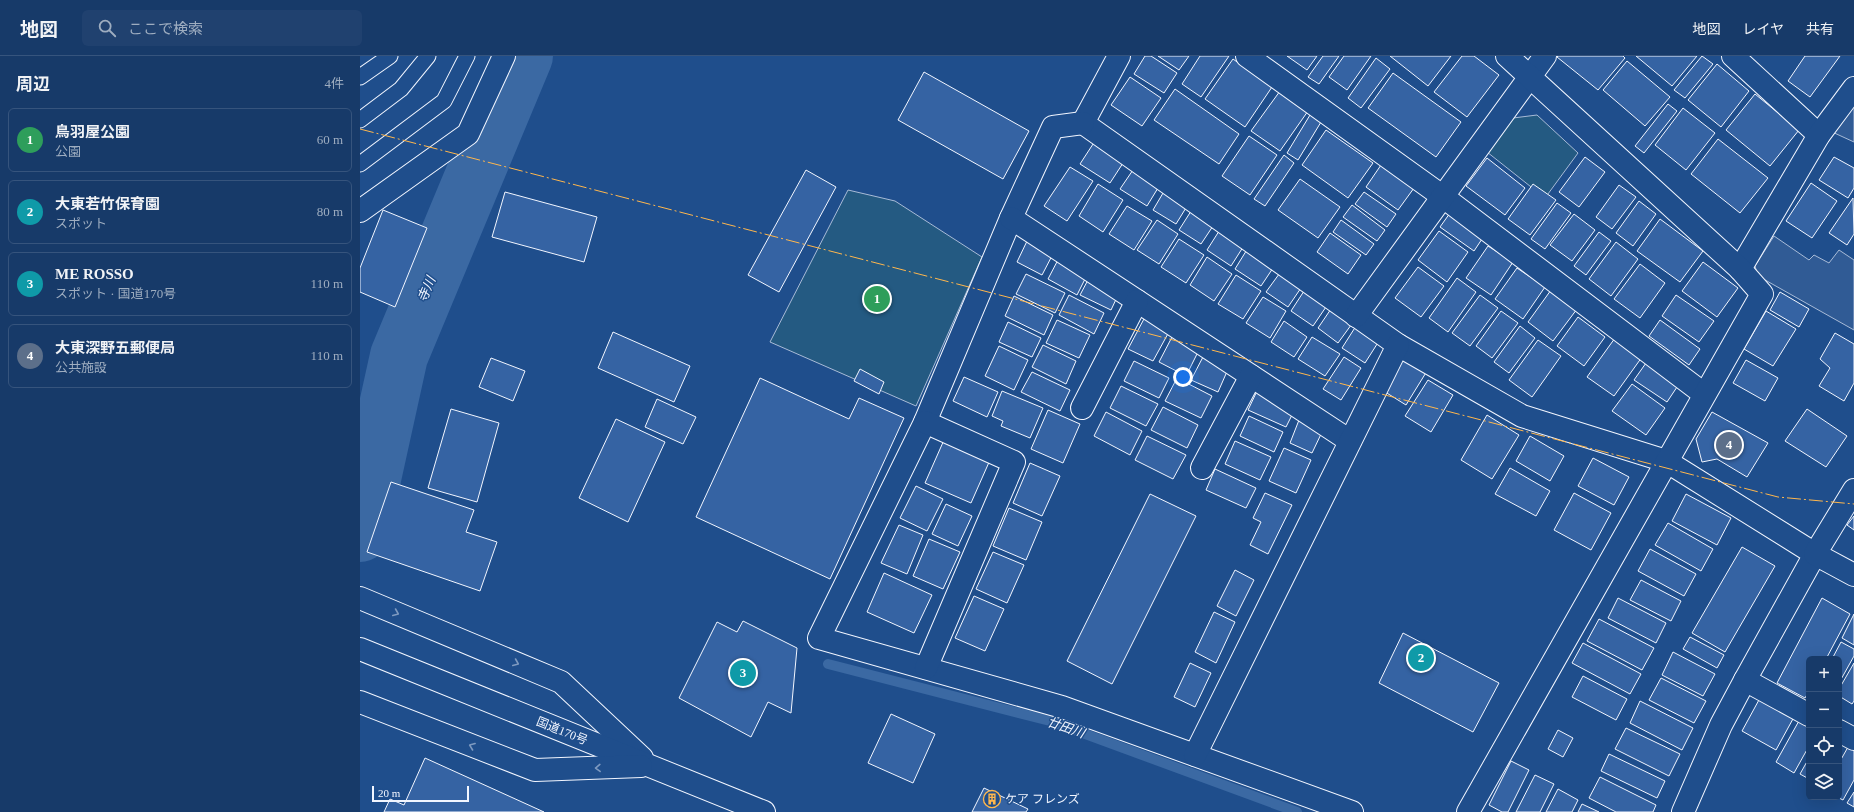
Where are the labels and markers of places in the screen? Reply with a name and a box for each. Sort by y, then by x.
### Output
pin: 1 [864,284,890,314]
pin: 4 [1716,430,1742,460]
pin: 2 [1408,643,1434,673]
pin: 3 [730,658,756,688]
building icon: ケア フレンズ [982,789,1002,809]
place label: ケア フレンズ [1005,792,1080,806]

